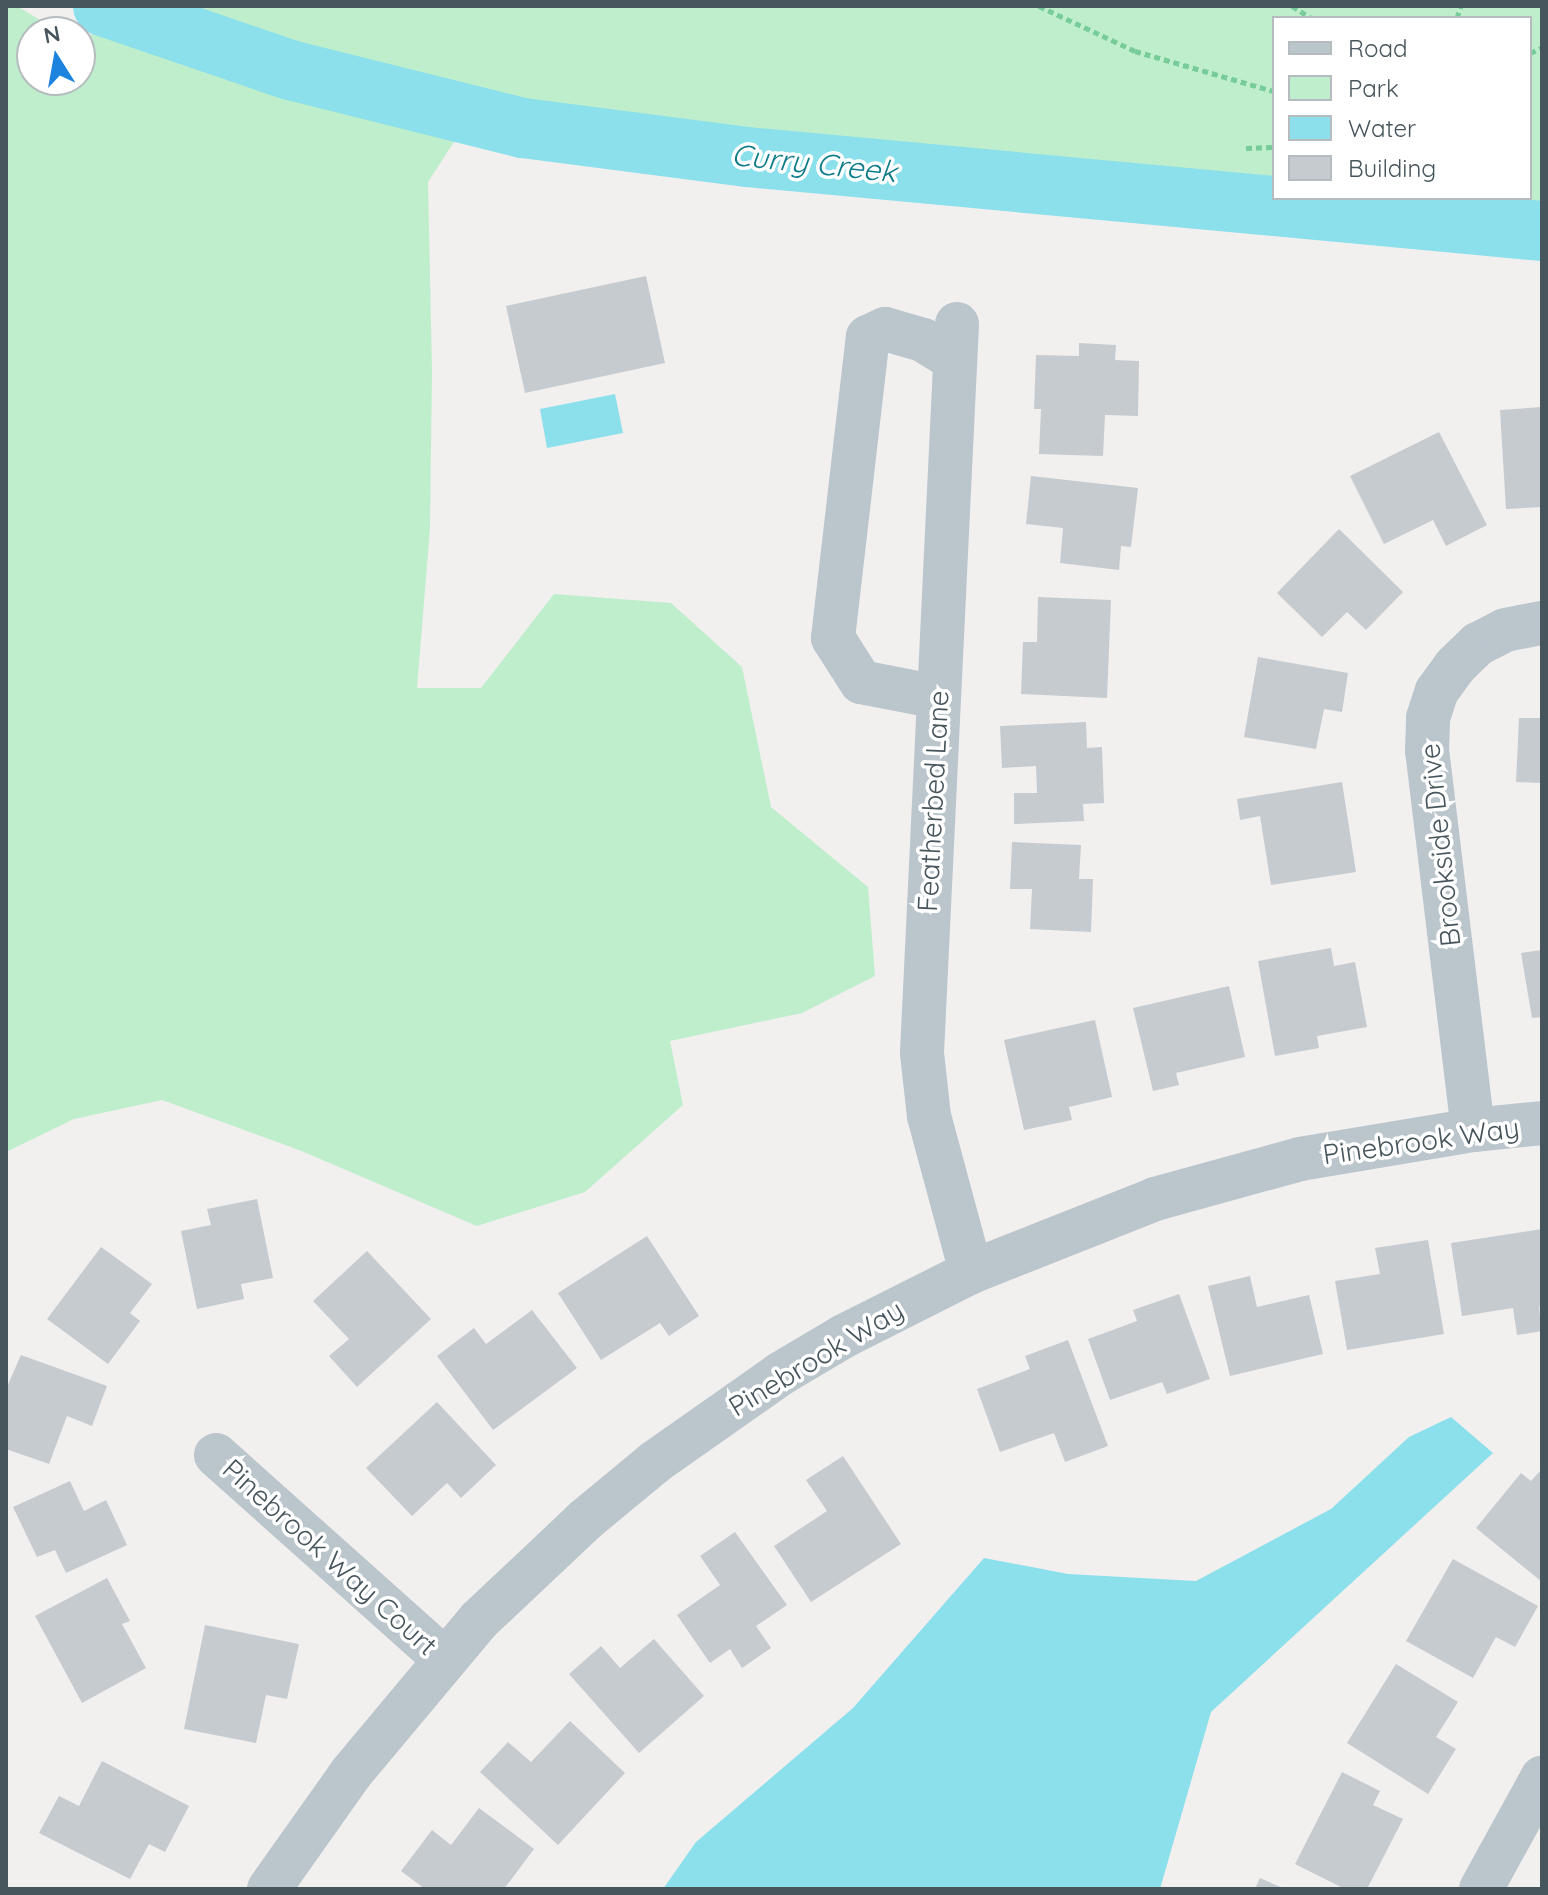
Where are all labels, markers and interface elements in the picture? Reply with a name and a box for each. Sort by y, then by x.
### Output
north arrow [16,16,96,96]
legend [1272,16,1532,200]
text: N [41,19,62,50]
text: Road [1348,33,1408,63]
text: Park [1348,73,1399,103]
text: Water [1348,113,1416,143]
water label: Curry Creek [730,136,898,190]
text: Building [1348,153,1436,183]
street label: Featherbed Lane [910,689,956,913]
street label: Brookside Drive [1413,742,1467,948]
street label: Pinebrook Way [1321,1111,1521,1171]
street label: Pinebrook Way [723,1293,909,1423]
street label: Pinebrook Way Court [216,1452,444,1662]

